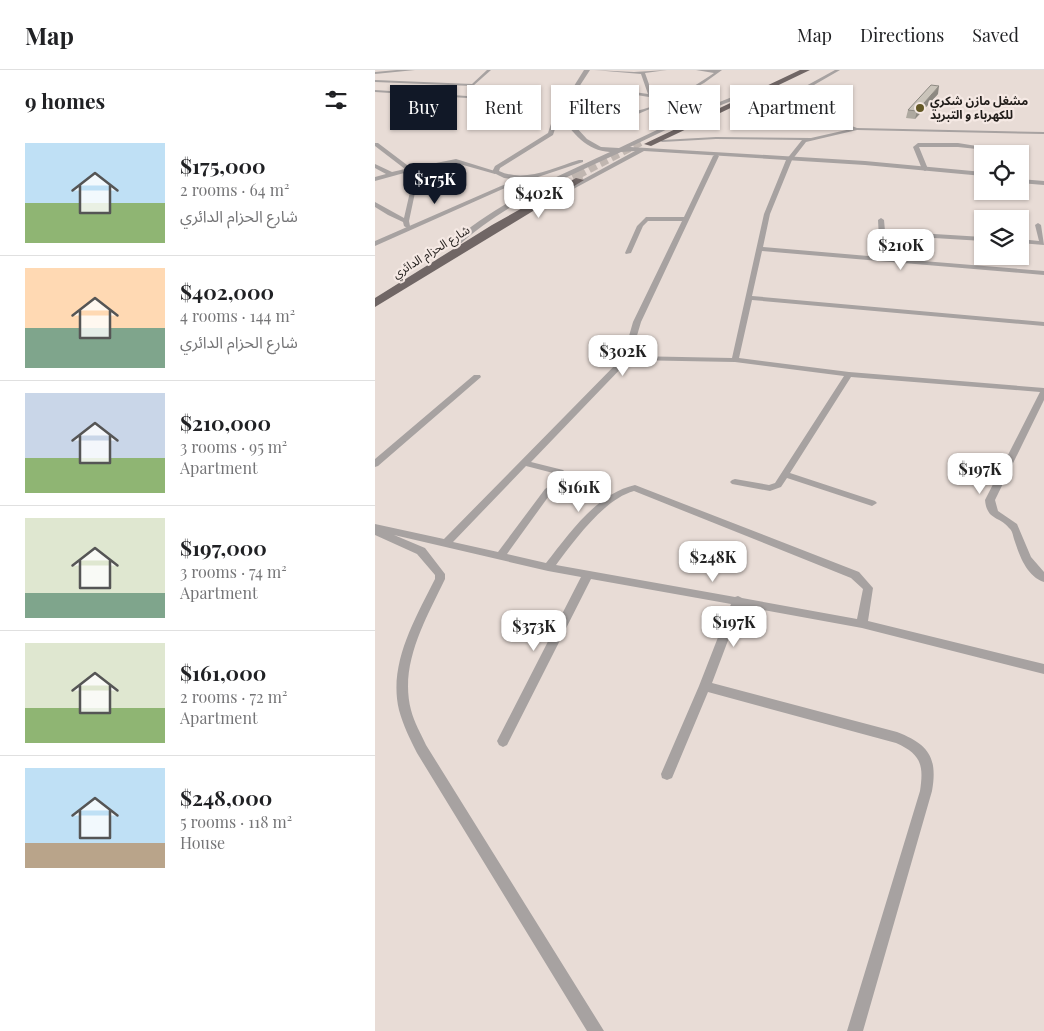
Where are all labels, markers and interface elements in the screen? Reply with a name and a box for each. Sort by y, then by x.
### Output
text: Map [25,19,74,51]
text: Map [797,23,832,47]
text: Directions [860,23,944,47]
text: Saved [972,23,1019,47]
chip: Buy [390,85,457,130]
chip: Rent [467,85,541,130]
chip: Filters [551,85,639,130]
chip: New [649,85,720,130]
chip: Apartment [730,85,853,130]
text: 9 homes [25,86,105,114]
icon: filters [322,86,350,114]
place label: مشغل مازن شكري للكهرباء و التبريد [930,92,1028,122]
marker: مشغل مازن شكري للكهرباء و التبريد [914,102,926,114]
map controls [974,145,1029,265]
button: locate [974,145,1029,200]
text: $175,000 [180,151,266,179]
pin: $175K [400,162,470,205]
icon: home [65,163,125,223]
text: $175K [414,168,456,189]
pin: $402K [504,176,574,219]
text: 2 rooms · 64 m² [180,179,289,200]
text: $402K [515,182,563,203]
text: شارع الحزام الدائري [180,205,298,226]
button: layers [974,210,1029,265]
street label: شارع الحزام الدائري [389,221,474,284]
pin: $210K [866,228,936,271]
text: $210K [878,234,924,255]
text: $402,000 [180,277,274,305]
icon: home [65,288,125,348]
text: 4 rooms · 144 m² [180,305,295,326]
text: شارع الحزام الدائري [180,331,298,352]
pin: $302K [588,334,658,377]
text: $302K [599,340,647,361]
text: $210,000 [180,408,271,436]
icon: home [65,413,125,473]
text: 3 rooms · 95 m² [180,436,287,457]
pin: $197K [945,452,1015,495]
text: Apartment [180,457,258,478]
text: $197K [959,458,1001,479]
pin: $161K [544,470,614,513]
text: $161K [558,476,600,497]
text: $197,000 [180,533,267,561]
icon: home [65,538,125,598]
pin: $248K [678,540,748,583]
text: $248K [690,546,736,567]
text: 3 rooms · 74 m² [180,561,287,582]
text: Apartment [180,582,258,603]
pin: $197K [699,606,769,648]
pin: $373K [499,610,569,652]
text: $197K [713,611,755,632]
text: $373K [512,615,556,636]
text: $161,000 [180,658,266,686]
icon: home [65,663,125,723]
text: 2 rooms · 72 m² [180,686,287,707]
text: Apartment [180,707,258,728]
text: $248,000 [180,783,272,811]
icon: home [65,788,125,848]
text: 5 rooms · 118 m² [180,811,292,832]
text: House [180,832,225,853]

